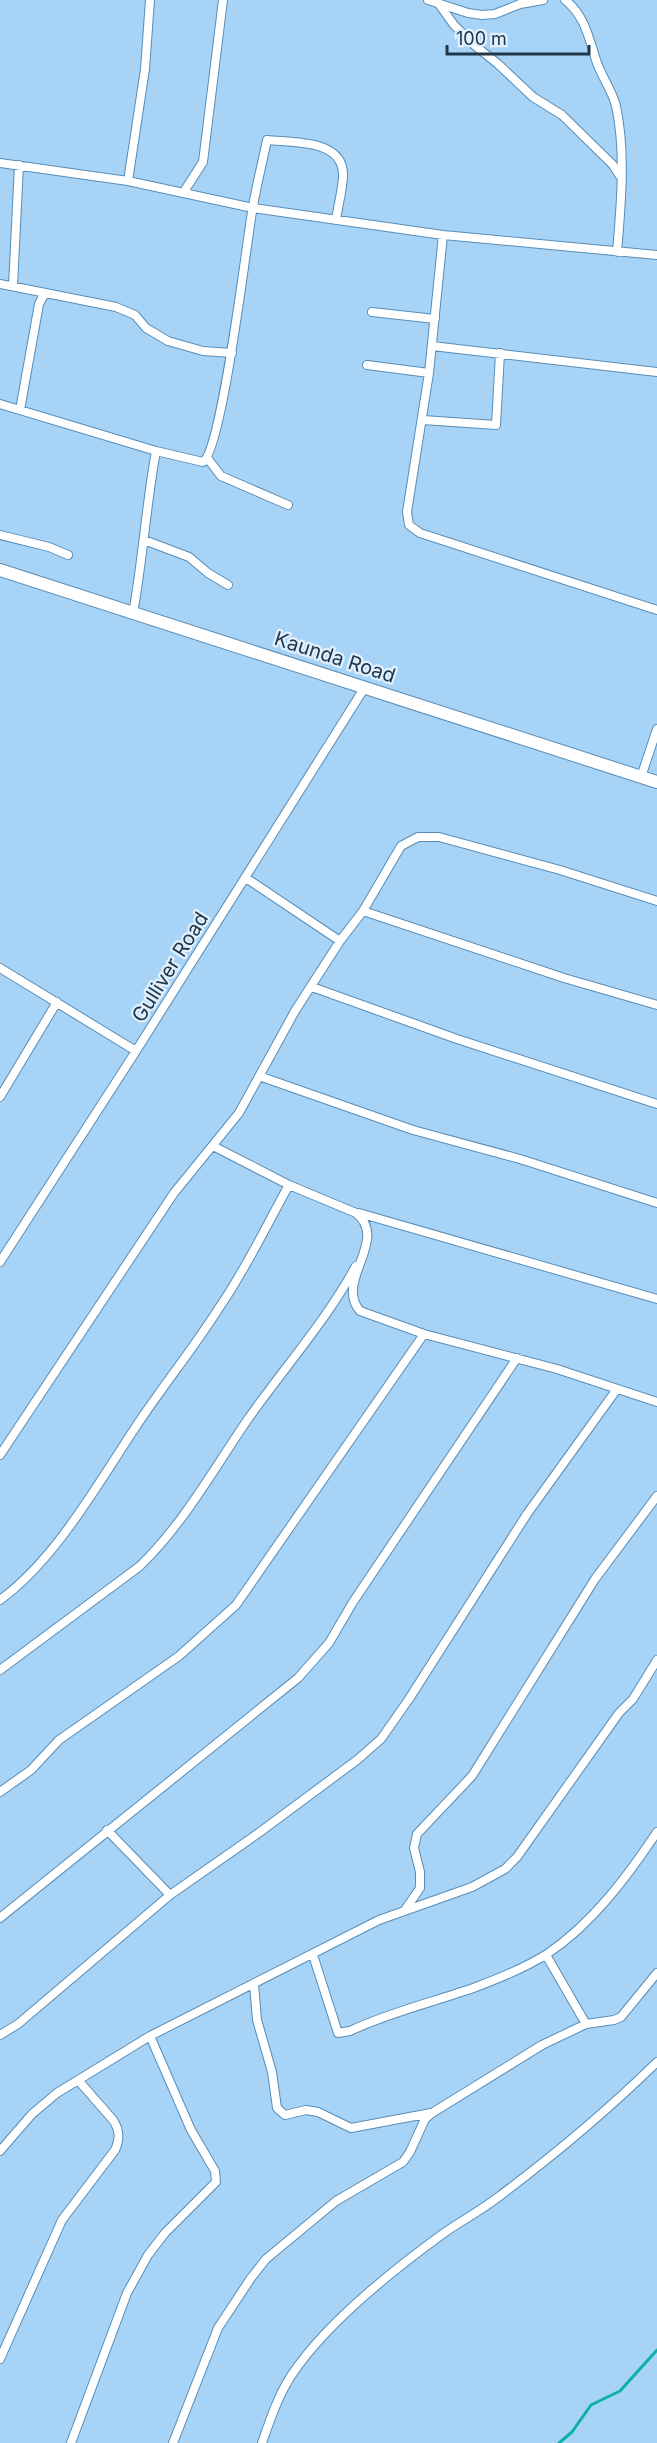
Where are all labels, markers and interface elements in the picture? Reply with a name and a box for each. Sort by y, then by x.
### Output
scale bar [447,18,590,56]
text: 100 m [456,28,507,49]
street label: Kaunda Road [272,626,398,688]
street label: Gulliver Road [127,908,213,1026]

